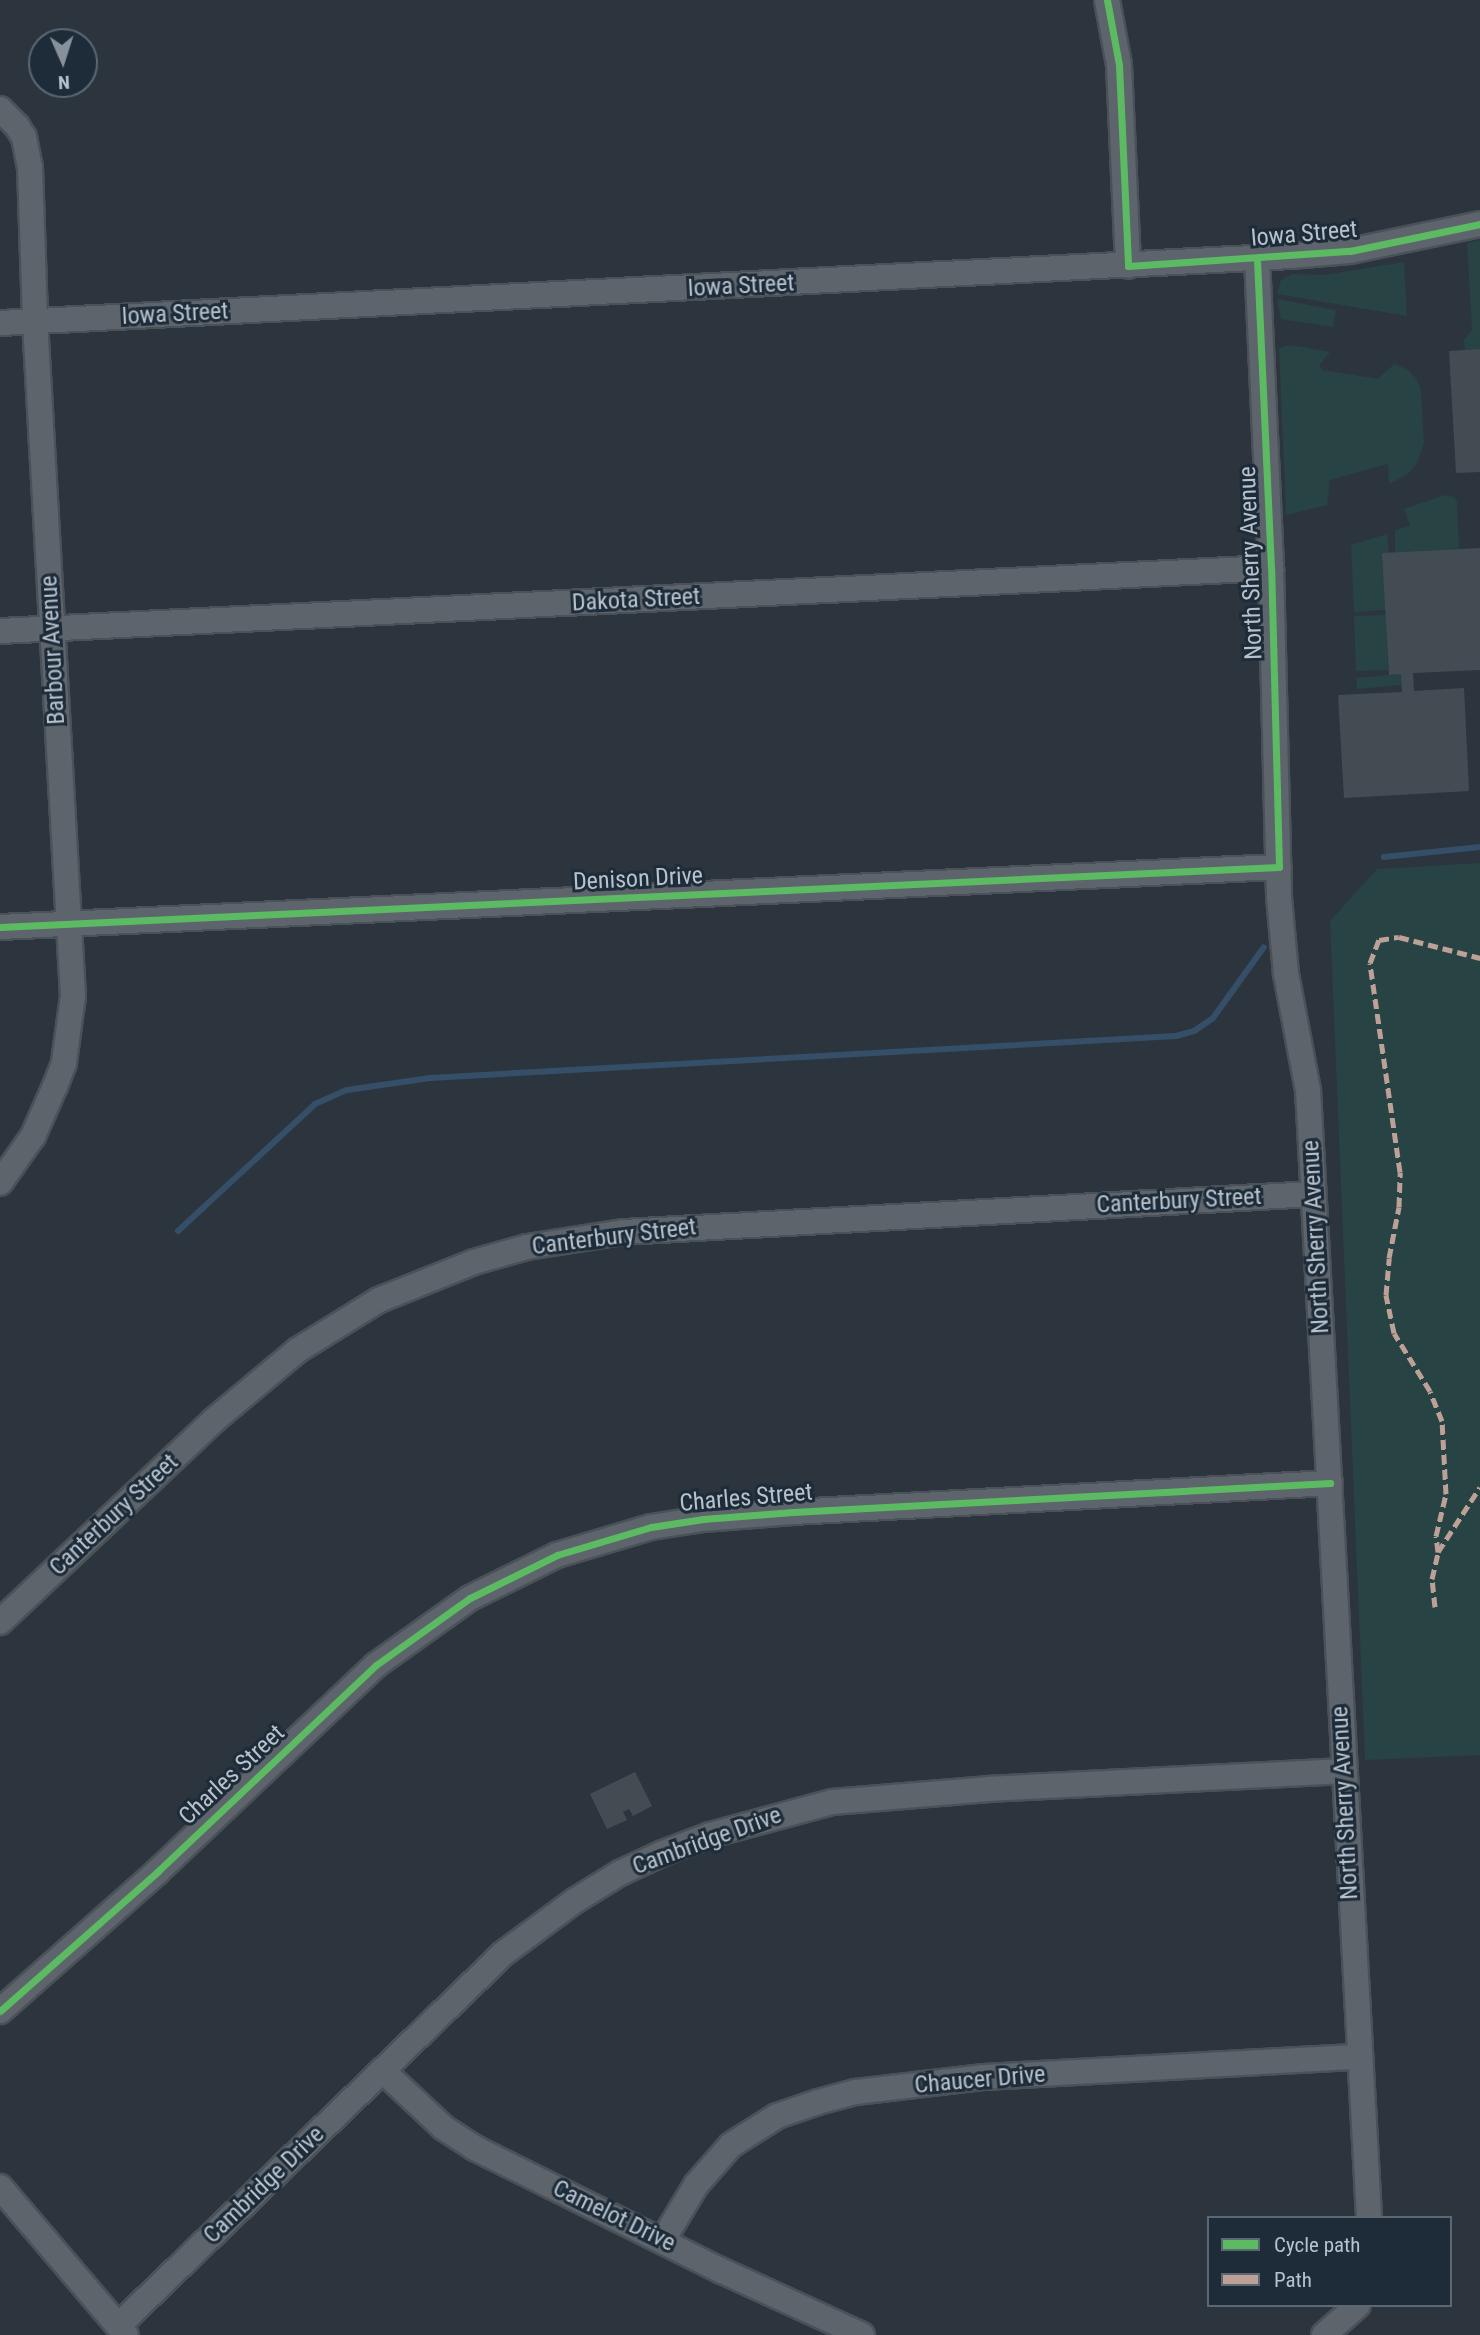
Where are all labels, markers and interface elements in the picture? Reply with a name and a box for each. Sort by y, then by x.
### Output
north arrow [28,28,98,98]
text: N [58,71,70,94]
street label: Iowa Street [1250,215,1358,253]
street label: Iowa Street [687,269,795,303]
street label: Iowa Street [121,297,229,331]
street label: North Sherry Avenue [1233,466,1269,660]
street label: Barbour Avenue [35,575,71,725]
street label: Dakota Street [571,582,701,618]
street label: Denison Drive [572,861,704,897]
street label: North Sherry Avenue [1297,1140,1335,1334]
street label: Canterbury Street [1096,1182,1262,1220]
street label: Canterbury Street [530,1213,698,1261]
street label: Canterbury Street [44,1448,184,1582]
street label: Charles Street [678,1478,814,1518]
street label: North Sherry Avenue [1326,1706,1364,1900]
street label: Charles Street [173,1719,291,1831]
street label: Cambridge Drive [629,1801,785,1881]
street label: Chaucer Drive [913,2060,1047,2100]
street label: Cambridge Drive [198,2120,330,2250]
street label: Camelot Drive [548,2174,680,2258]
legend [1207,2216,1452,2307]
text: Cycle path [1274,2233,1360,2257]
text: Path [1274,2268,1312,2292]

